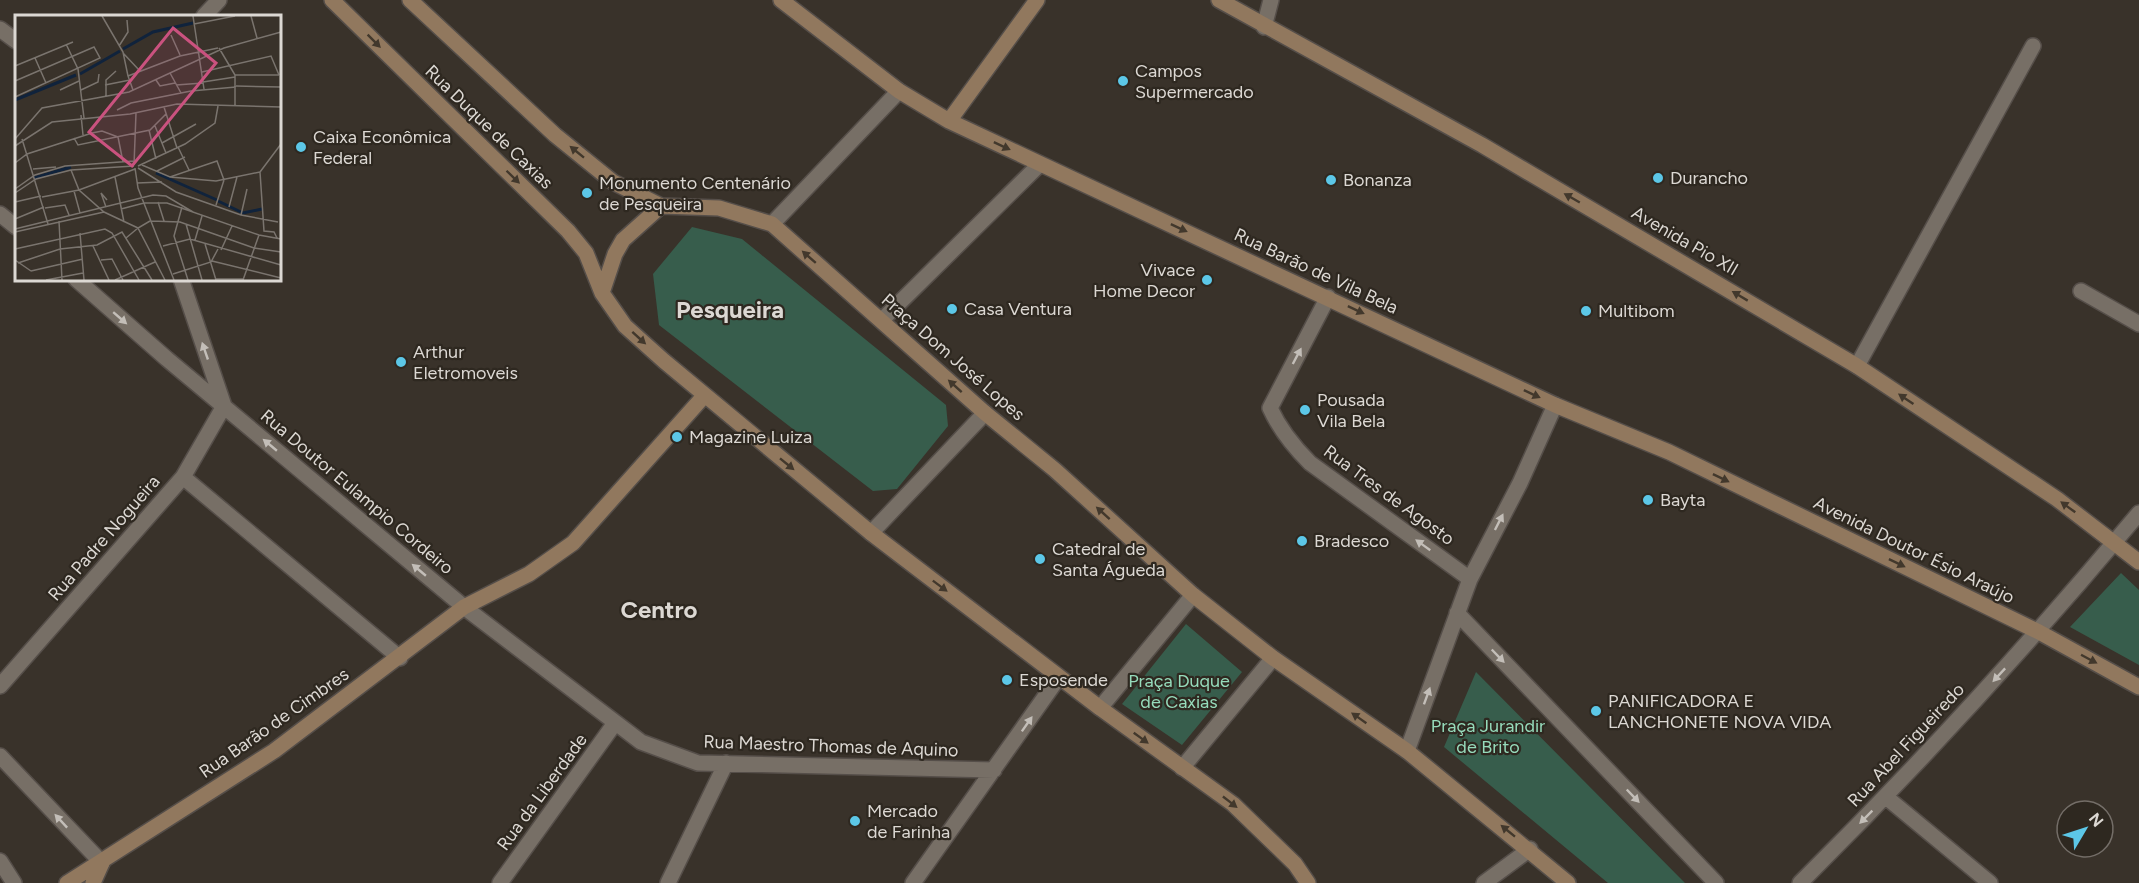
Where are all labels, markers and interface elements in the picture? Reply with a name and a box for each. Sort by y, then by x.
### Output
inset map [15,15,280,280]
one-way arrow [366,34,381,48]
street label: Rua Duque de Caxias [420,60,558,194]
place label: Campos Supermercado [1135,60,1254,103]
marker: Campos Supermercado [1116,74,1130,88]
place label: Caixa Econômica Federal [313,126,451,169]
marker: Caixa Econômica Federal [294,140,308,154]
one-way arrow [994,141,1012,151]
one-way arrow [569,146,585,159]
place label: Durancho [1670,167,1748,189]
place label: Bonanza [1343,169,1412,191]
one-way arrow [505,170,519,184]
marker: Durancho [1651,171,1665,185]
place label: Monumento Centenário de Pesqueira [599,172,791,215]
marker: Bonanza [1324,173,1338,187]
marker: Monumento Centenário de Pesqueira [580,186,594,200]
one-way arrow [1564,192,1580,203]
street label: Avenida Pio XII [1628,202,1742,280]
street label: Rua Barão de Vila Bela [1231,223,1401,319]
one-way arrow [1170,224,1188,234]
one-way arrow [802,251,817,264]
place label: Vivace Home Decor [1093,259,1195,302]
marker: Vivace Home Decor [1200,273,1214,287]
street label: Praça Dom José Lopes [877,289,1029,425]
one-way arrow [1732,291,1748,302]
district label: Pesqueira [676,295,784,324]
place label: Casa Ventura [964,298,1072,320]
place label: Multibom [1598,300,1675,322]
marker: Casa Ventura [945,302,959,316]
marker: Multibom [1579,304,1593,318]
one-way arrow [1347,306,1364,315]
one-way arrow [112,311,127,324]
one-way arrow [631,331,646,345]
place label: Arthur Eletromoveis [413,341,518,384]
one-way arrow [200,342,210,360]
one-way arrow [1292,347,1302,364]
marker: Arthur Eletromoveis [394,355,408,369]
one-way arrow [948,380,963,393]
place label: Pousada Vila Bela [1317,389,1385,432]
one-way arrow [1523,390,1540,399]
one-way arrow [1898,394,1914,405]
marker: Pousada Vila Bela [1298,403,1312,417]
street label: Rua Doutor Eulampio Cordeiro [256,405,458,579]
place label: Magazine Luiza [689,426,812,448]
marker: Magazine Luiza [670,430,684,444]
one-way arrow [262,438,278,451]
street label: Rua Tres de Agosto [1319,440,1459,550]
one-way arrow [779,458,795,471]
street label: Rua Padre Nogueira [43,471,165,605]
one-way arrow [1713,473,1730,482]
place label: Bayta [1660,489,1705,511]
street label: Avenida Doutor Ésio Araújo [1810,492,2018,608]
marker: Bayta [1641,493,1655,507]
one-way arrow [2060,501,2076,513]
one-way arrow [1096,507,1111,520]
one-way arrow [1494,514,1504,531]
place label: Bradesco [1314,530,1389,552]
marker: Bradesco [1295,534,1309,548]
place label: Catedral de Santa Águeda [1052,538,1165,581]
one-way arrow [1415,539,1431,551]
marker: Catedral de Santa Águeda [1033,552,1047,566]
one-way arrow [1888,558,1905,568]
one-way arrow [412,564,427,577]
one-way arrow [932,579,947,591]
district label: Centro [620,595,698,624]
one-way arrow [1490,648,1504,662]
one-way arrow [2081,654,2098,664]
street label: Rua Barão de Cimbres [195,663,353,783]
one-way arrow [1993,667,2006,682]
place label: Esposende [1019,669,1108,691]
park label: Praça Duque de Caxias [1128,670,1230,713]
marker: Esposende [1000,673,1014,687]
street label: Rua Abel Figueiredo [1843,678,1969,812]
one-way arrow [1423,687,1433,705]
place label: PANIFICADORA E LANCHONETE NOVA VIDA [1608,690,1832,733]
marker: PANIFICADORA E LANCHONETE NOVA VIDA [1589,704,1603,718]
one-way arrow [1352,712,1368,724]
park label: Praça Jurandir de Brito [1431,715,1545,758]
one-way arrow [1021,716,1033,732]
street label: Rua da Liberdade [492,729,592,855]
street label: Rua Maestro Thomas de Aquino [703,731,959,761]
one-way arrow [1133,732,1149,744]
one-way arrow [1625,789,1639,803]
one-way arrow [1222,796,1237,808]
north arrow [2055,799,2115,859]
place label: Mercado de Farinha [867,800,950,843]
text: N [2085,809,2108,831]
one-way arrow [1859,810,1873,824]
one-way arrow [55,814,69,828]
marker: Mercado de Farinha [848,814,862,828]
one-way arrow [1500,825,1516,838]

